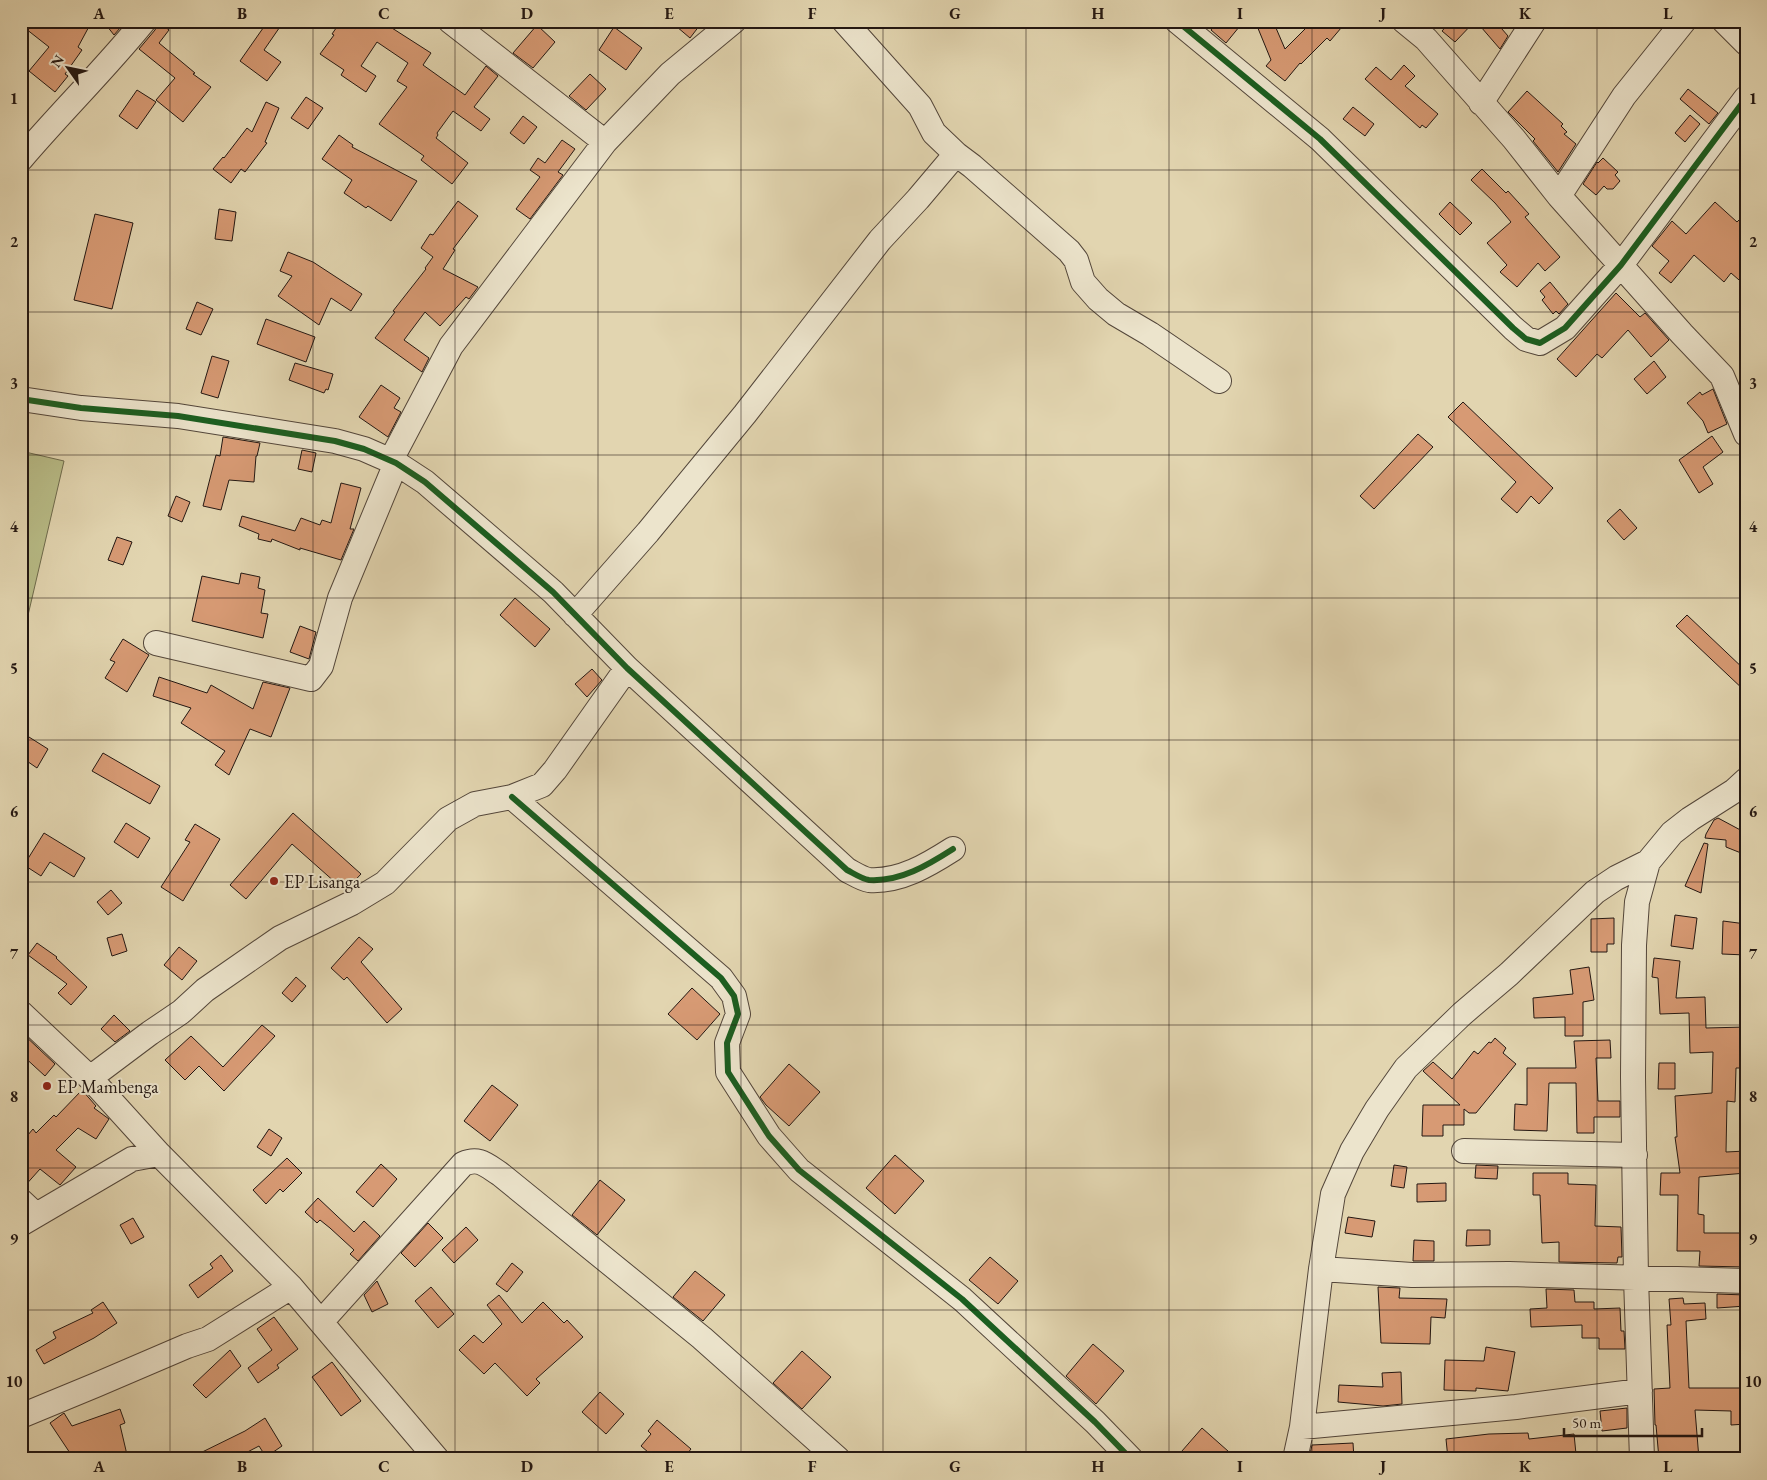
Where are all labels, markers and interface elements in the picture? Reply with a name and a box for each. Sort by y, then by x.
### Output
text: A [92,3,105,24]
text: B [237,3,247,24]
text: C [378,3,390,24]
text: D [521,3,533,24]
text: E [664,3,674,24]
text: F [808,3,817,24]
text: G [949,3,961,24]
text: H [1092,3,1105,24]
text: I [1237,3,1243,24]
text: J [1378,3,1386,24]
text: K [1519,3,1532,24]
text: L [1663,3,1673,24]
north arrow [42,42,92,92]
text: N [46,51,68,71]
text: 1 [10,88,18,109]
text: 1 [1749,88,1757,109]
text: 2 [10,231,19,252]
text: 2 [1749,231,1758,252]
text: 3 [10,373,18,394]
text: 3 [1749,373,1757,394]
text: 4 [10,516,19,537]
text: 4 [1749,516,1758,537]
text: 5 [10,658,18,679]
text: 5 [1749,658,1757,679]
text: 6 [10,801,19,822]
text: 6 [1749,801,1758,822]
place label: EP Lisanga [284,870,361,893]
marker: EP Lisanga [268,875,280,887]
text: 7 [10,943,19,964]
text: 7 [1749,943,1758,964]
place label: EP Mambenga [57,1075,159,1098]
marker: EP Mambenga [41,1080,53,1092]
text: 8 [10,1086,18,1107]
text: 8 [1749,1086,1757,1107]
text: 9 [10,1228,19,1249]
text: 9 [1749,1228,1758,1249]
text: 10 [6,1371,23,1392]
text: 10 [1745,1371,1762,1392]
scale bar [1564,1405,1702,1437]
text: 50 m [1572,1413,1601,1432]
text: A [92,1456,105,1477]
text: B [237,1456,247,1477]
text: C [378,1456,390,1477]
text: D [521,1456,533,1477]
text: E [664,1456,674,1477]
text: F [808,1456,817,1477]
text: G [949,1456,961,1477]
text: H [1092,1456,1105,1477]
text: I [1237,1456,1243,1477]
text: J [1378,1456,1386,1477]
text: K [1519,1456,1532,1477]
text: L [1663,1456,1673,1477]

